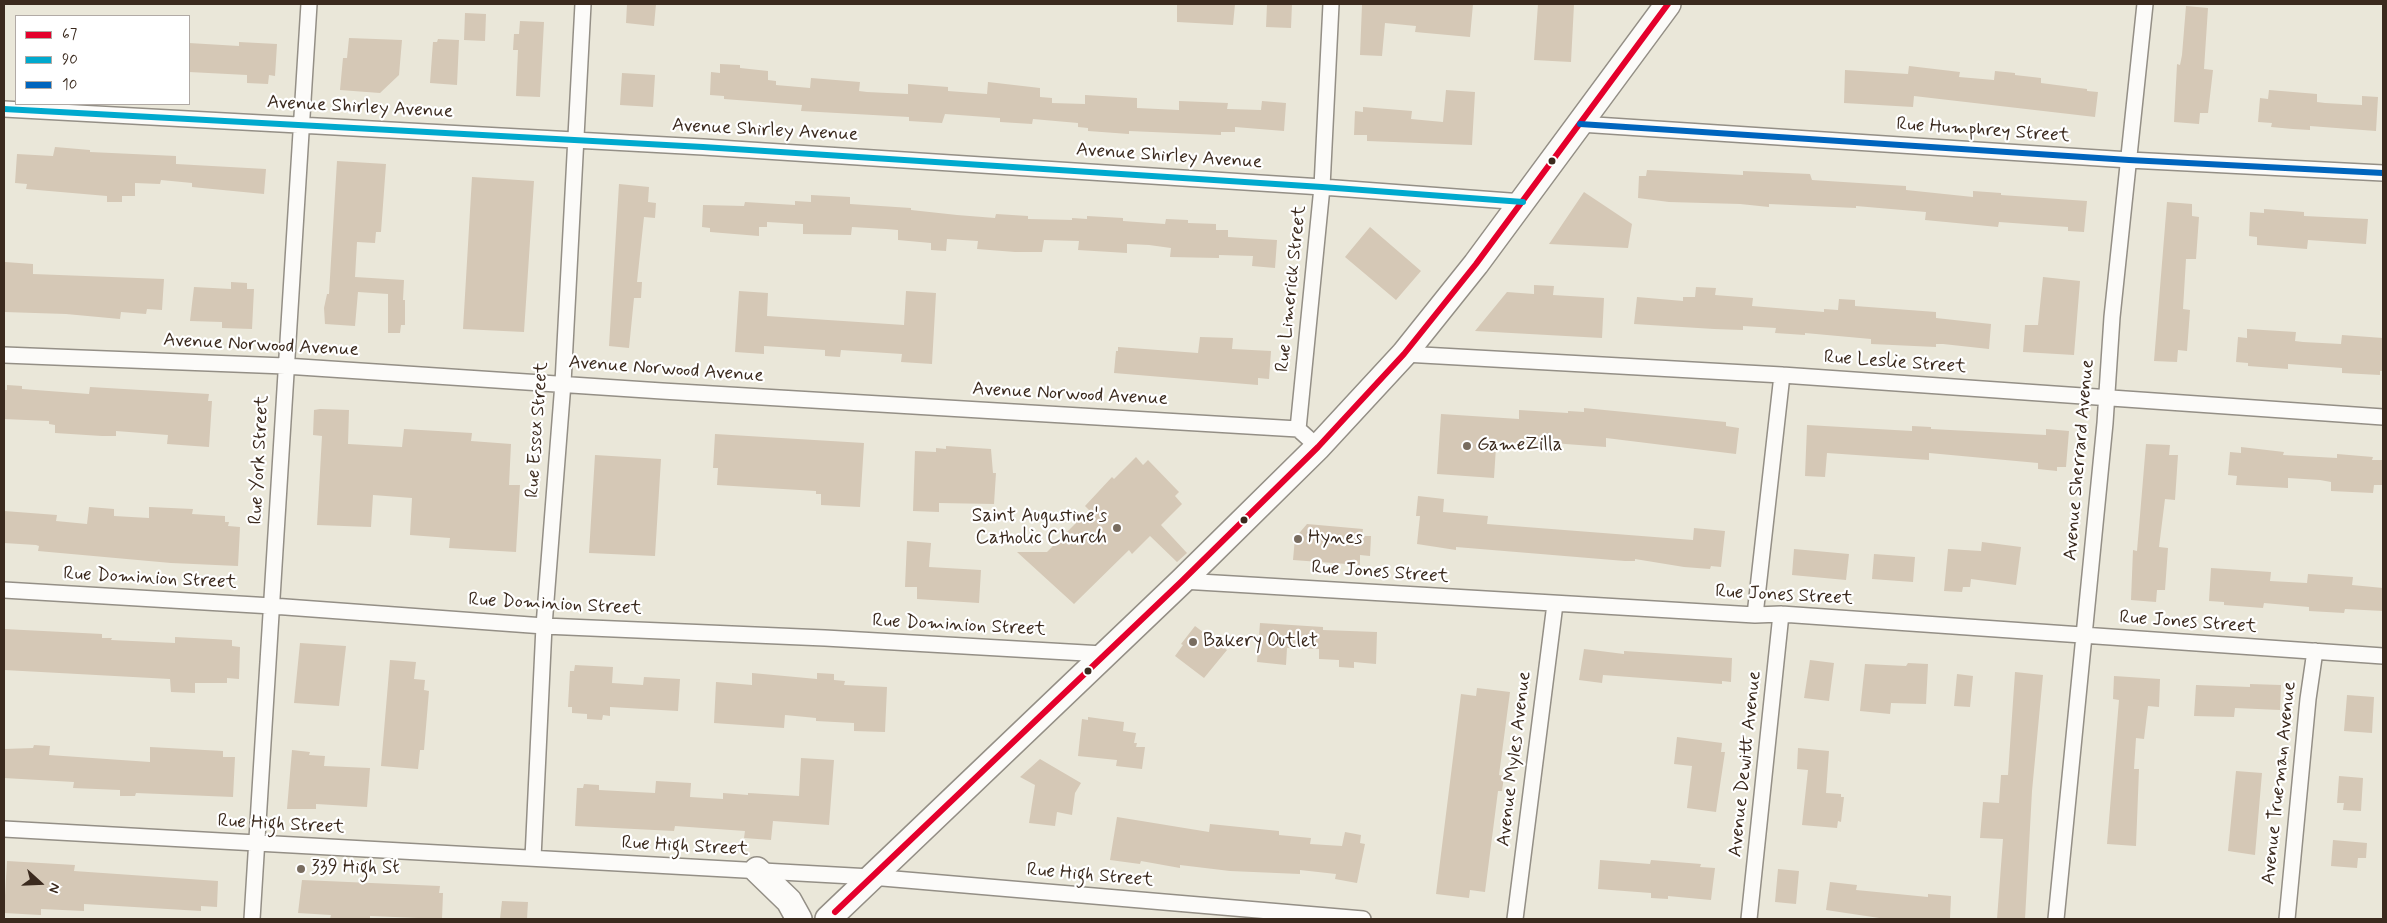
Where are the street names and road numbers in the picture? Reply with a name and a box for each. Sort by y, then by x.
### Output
street label: Avenue Shirley Avenue [266,92,454,124]
street label: Rue Humphrey Street [1895,114,2071,148]
street label: Avenue Shirley Avenue [671,115,859,147]
street label: Avenue Shirley Avenue [1075,139,1263,175]
street label: Rue Limerick Street [1272,205,1312,373]
street label: Avenue Norwood Avenue [163,329,359,363]
street label: Rue Leslie Street [1823,347,1967,379]
street label: Avenue Norwood Avenue [568,352,764,388]
street label: Avenue Sherrard Avenue [2060,358,2100,562]
street label: Rue Essex Street [522,361,554,499]
street label: Avenue Norwood Avenue [972,378,1168,412]
street label: Rue York Street [245,395,275,525]
street label: Rue Jones Street [1310,557,1450,589]
street label: Rue Dominion Street [63,563,237,595]
street label: Rue Jones Street [1715,581,1853,611]
street label: Rue Dominion Street [468,589,642,621]
street label: Rue Jones Street [2118,607,2258,639]
street label: Rue Dominion Street [872,610,1046,642]
street label: Avenue Myles Avenue [1493,670,1537,848]
street label: Avenue Dewitt Avenue [1725,670,1767,858]
street label: Avenue Trueman Avenue [2258,680,2302,886]
street label: Rue High Street [217,810,345,840]
street label: Rue High Street [621,832,749,862]
street label: Rue High Street [1026,859,1154,893]

